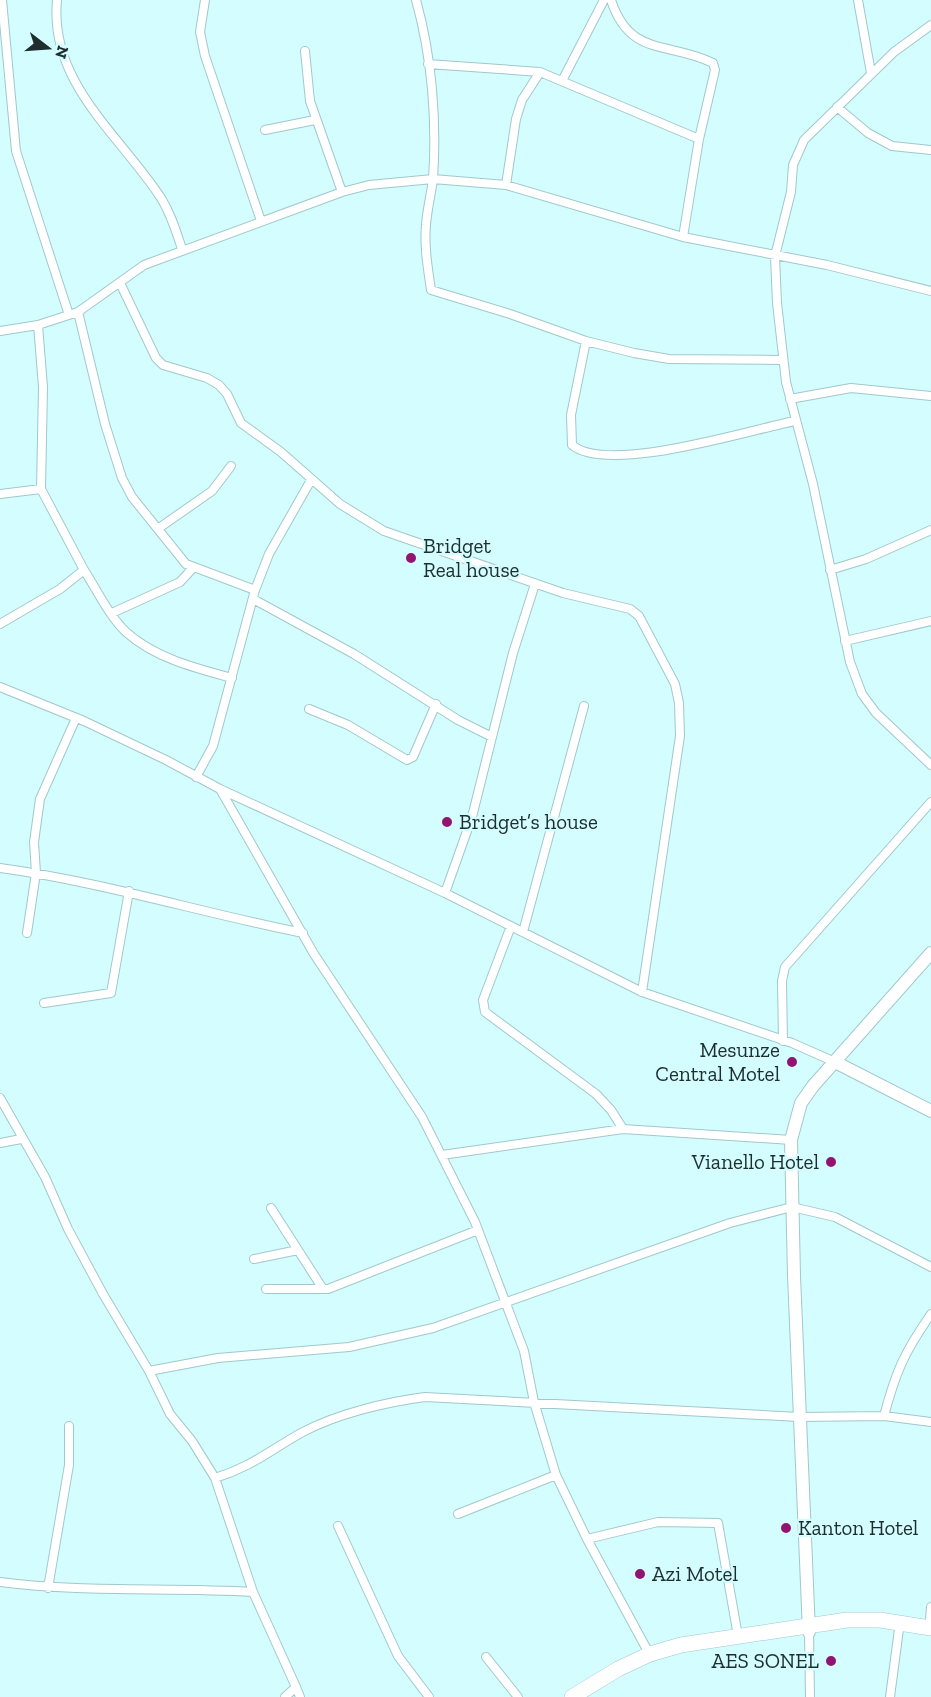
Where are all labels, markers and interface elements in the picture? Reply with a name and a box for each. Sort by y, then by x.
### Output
north arrow [18,18,78,78]
text: N [51,44,73,61]
place label: Bridget Real house [423,533,520,582]
marker: Bridget Real house [404,551,418,565]
place label: Bridget’s house [459,809,598,834]
marker: Bridget’s house [440,815,454,829]
place label: Mesunze Central Motel [655,1037,780,1086]
marker: Mesunze Central Motel [785,1055,799,1069]
place label: Vianello Hotel [691,1149,819,1174]
marker: Vianello Hotel [824,1155,838,1169]
place label: Kanton Hotel [798,1515,919,1540]
marker: Kanton Hotel [779,1521,793,1535]
place label: Azi Motel [652,1561,738,1586]
marker: Azi Motel [633,1567,647,1581]
place label: AES SONEL [712,1648,820,1673]
marker: AES SONEL [824,1654,838,1668]

